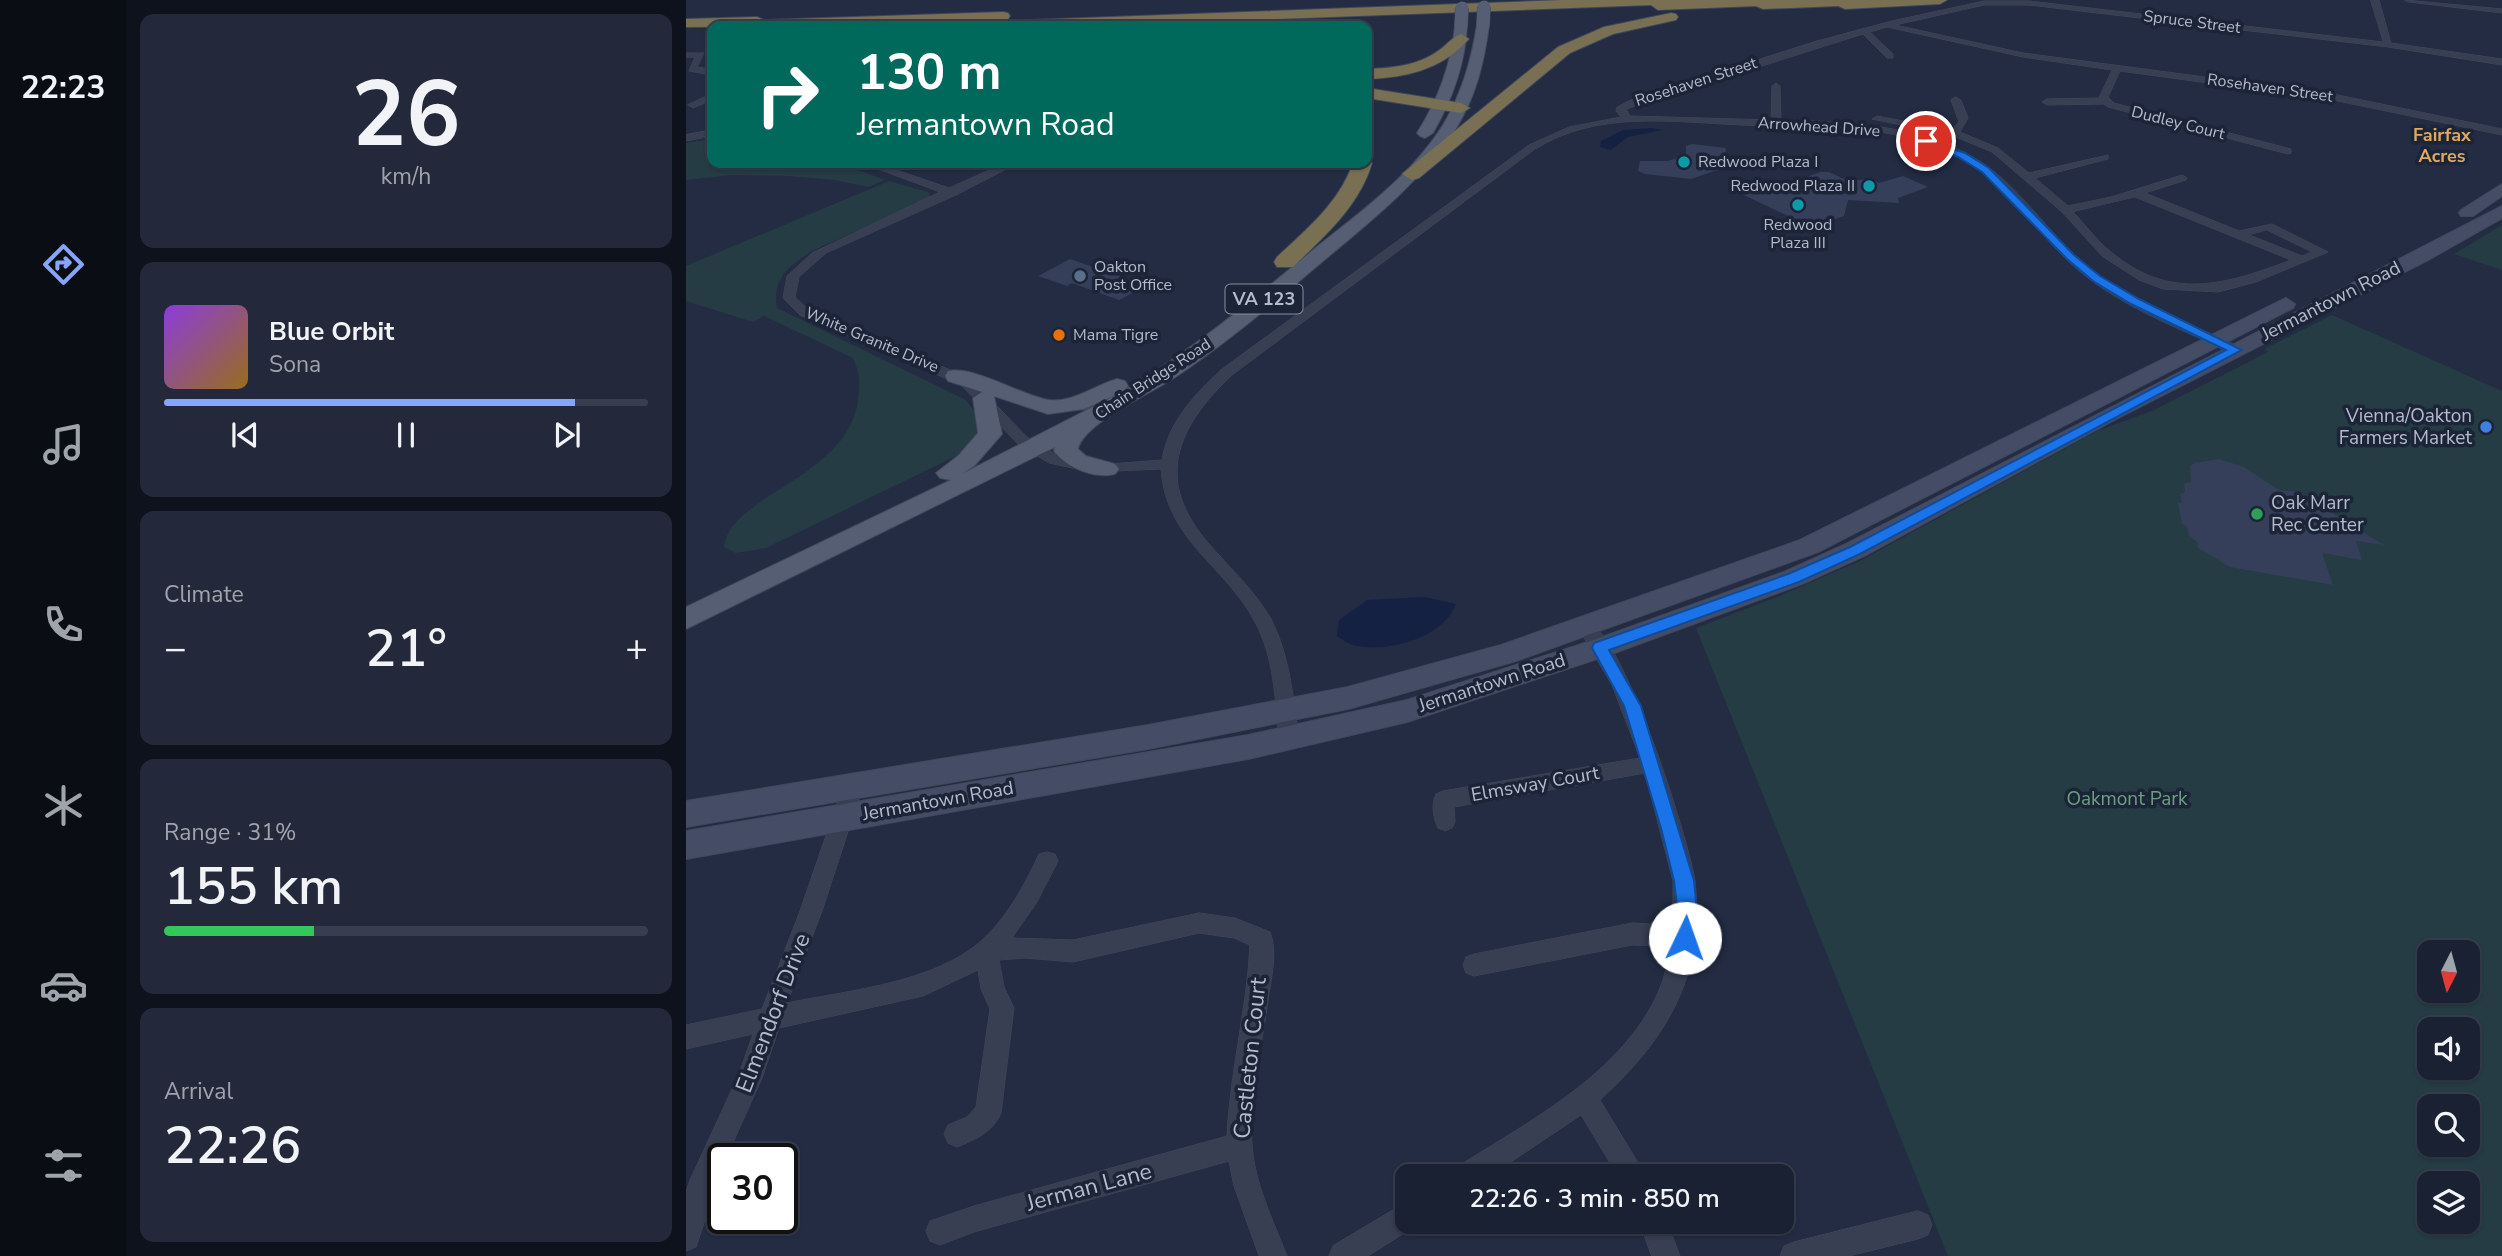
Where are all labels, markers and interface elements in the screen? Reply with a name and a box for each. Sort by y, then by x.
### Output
street label: Spruce Street [2142,5,2242,39]
text: 130 m [857,39,1001,106]
icon: right [742,49,833,140]
street label: Rosehaven Street [1632,52,1760,112]
text: 26 [351,53,461,177]
text: 22:23 [21,66,105,109]
street label: Rosehaven Street [2206,68,2335,108]
street label: Dudley Court [2129,101,2227,145]
text: Jermantown Road [857,103,1115,146]
pin [1896,111,1956,171]
street label: Arrowhead Drive [1757,112,1881,142]
icon: arrive [1907,122,1945,160]
district label: Fairfax Acres [2413,123,2471,168]
place label: Redwood Plaza I [1698,151,1818,173]
marker: Redwood Plaza I [1676,154,1692,170]
text: km/h [381,161,431,192]
place label: Redwood Plaza II [1731,175,1855,197]
marker: Redwood Plaza II [1861,178,1877,194]
marker: Redwood Plaza III [1790,197,1806,213]
place label: Redwood Plaza III [1764,214,1832,254]
icon: directions [39,240,88,289]
street label: Jermantown Road [2256,255,2405,348]
place label: Oakton Post Office [1094,256,1172,296]
marker: Oakton Post Office [1072,268,1088,284]
road number: VA 123 [1226,284,1302,314]
street label: White Granite Drive [802,302,942,378]
text: Blue Orbit [269,314,394,349]
place label: Mama Tigre [1073,324,1158,346]
marker: Mama Tigre [1051,327,1067,343]
street label: Chain Bridge Road [1091,333,1215,425]
text: Sona [269,349,321,380]
place label: Vienna/Oakton Farmers Market [2339,403,2472,451]
icon: previous [226,416,264,454]
icon: pause [387,416,425,454]
icon: next [548,416,586,454]
marker: Vienna/Oakton Farmers Market [2478,419,2494,435]
icon: music [39,420,88,469]
place label: Oak Marr Rec Center [2271,490,2364,538]
marker: Oak Marr Rec Center [2249,506,2265,522]
text: Climate [164,579,244,610]
icon: phone [39,600,88,649]
text: 21° [365,613,447,684]
text: − [164,623,187,674]
text: + [625,623,648,674]
street label: Jermantown Road [1414,647,1569,719]
street label: Elmsway Court [1469,760,1601,808]
street label: Jermantown Road [859,775,1016,827]
icon: climate [39,781,88,830]
park label: Oakmont Park [2066,786,2188,812]
text: Range · 31% [164,817,296,848]
text: 155 km [164,851,343,922]
position arrow [1648,901,1722,975]
street label: Elmendorf Drive [728,929,818,1097]
north arrow [2417,940,2480,1003]
map controls [2417,940,2480,1234]
icon: car [39,961,88,1010]
street label: Castleton Court [1226,975,1274,1140]
button: sound [2417,1017,2480,1080]
text: Arrival [164,1076,233,1107]
button: search [2417,1094,2480,1157]
text: 22:26 [164,1110,301,1181]
icon: filters [39,1141,88,1190]
speed limit sign: 30 [707,1143,798,1234]
street label: Jerman Lane [1022,1155,1155,1219]
button: layers [2417,1171,2480,1234]
text: 22:26 · 3 min · 850 m [1469,1181,1720,1216]

